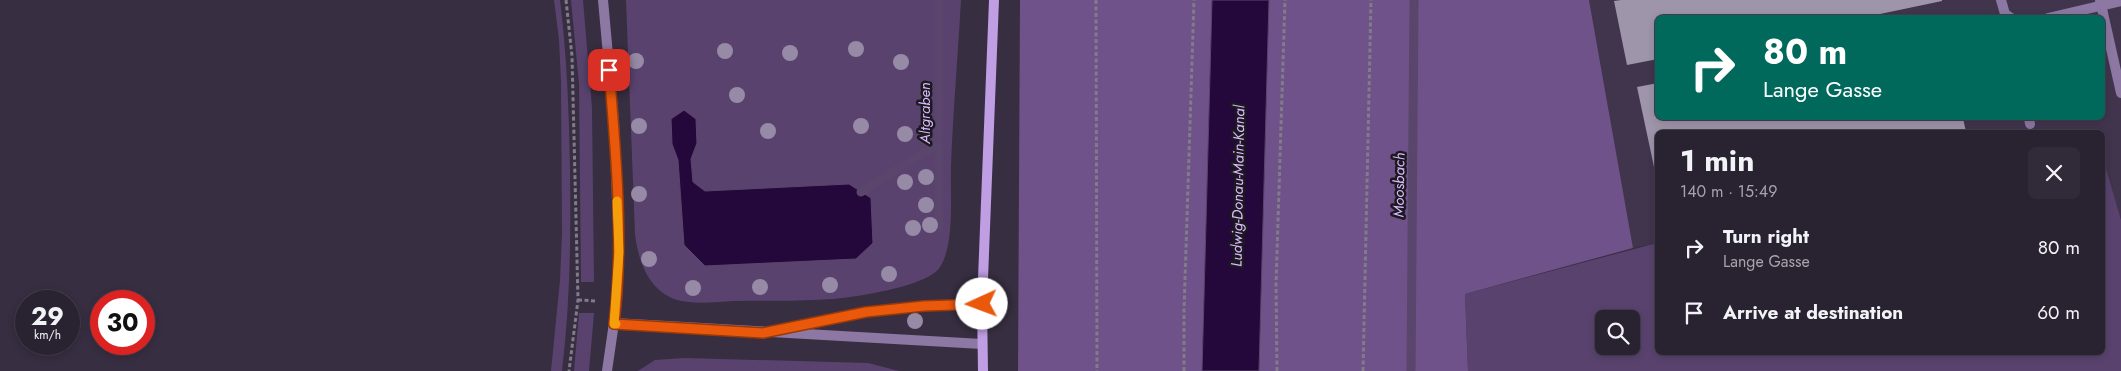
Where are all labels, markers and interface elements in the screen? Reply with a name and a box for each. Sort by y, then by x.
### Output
text: 80 m [1763,27,1847,77]
icon: right [1680,35,1745,100]
pin [588,49,630,91]
icon: arrive [595,56,623,84]
text: Lange Gasse [1763,73,1882,105]
water label: Altgraben [914,82,936,145]
water label: Ludwig-Donau-Main-Kanal [1226,104,1250,267]
text: 1 min [1680,139,1754,182]
button: close [2028,147,2080,199]
water label: Moosbach [1387,152,1411,218]
text: 140 m · 15:49 [1680,180,1777,203]
text: Turn right [1723,223,1809,250]
icon: right [1680,234,1708,262]
text: 80 m [2038,234,2080,261]
text: Lange Gasse [1723,250,1810,273]
position arrow [955,277,1007,329]
speed limit sign: 30 [90,290,155,355]
text: 29 [31,298,64,334]
icon: arrive [1680,299,1708,327]
text: Arrive at destination [1723,299,1903,326]
text: 60 m [2037,299,2080,326]
map controls [1595,310,1640,355]
button: search [1595,310,1640,355]
text: km/h [34,326,61,344]

